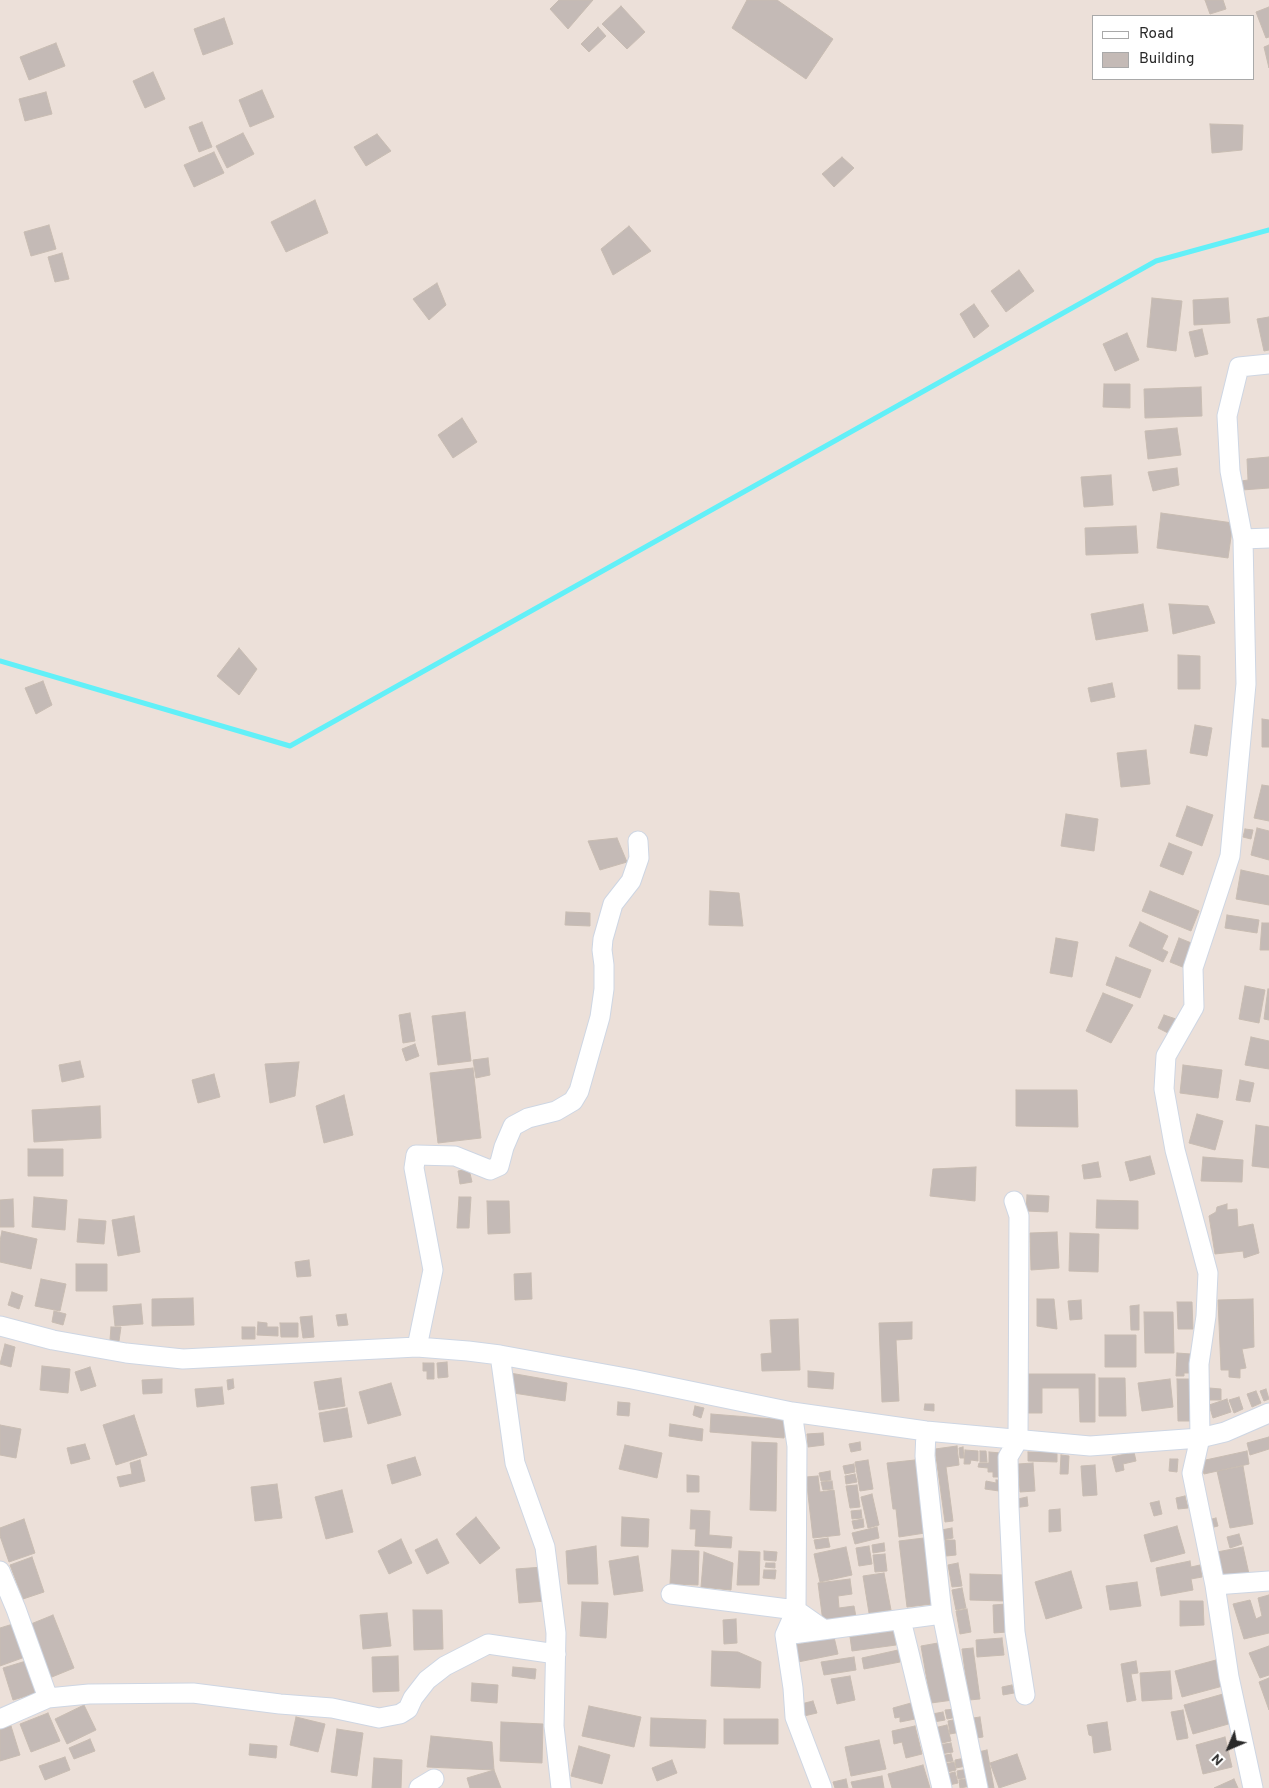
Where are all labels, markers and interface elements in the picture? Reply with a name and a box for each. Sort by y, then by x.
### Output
legend [1092,15,1254,80]
text: Road [1139,25,1174,44]
text: Building [1139,50,1194,69]
north arrow [1204,1723,1254,1773]
text: N [1208,1749,1228,1769]

